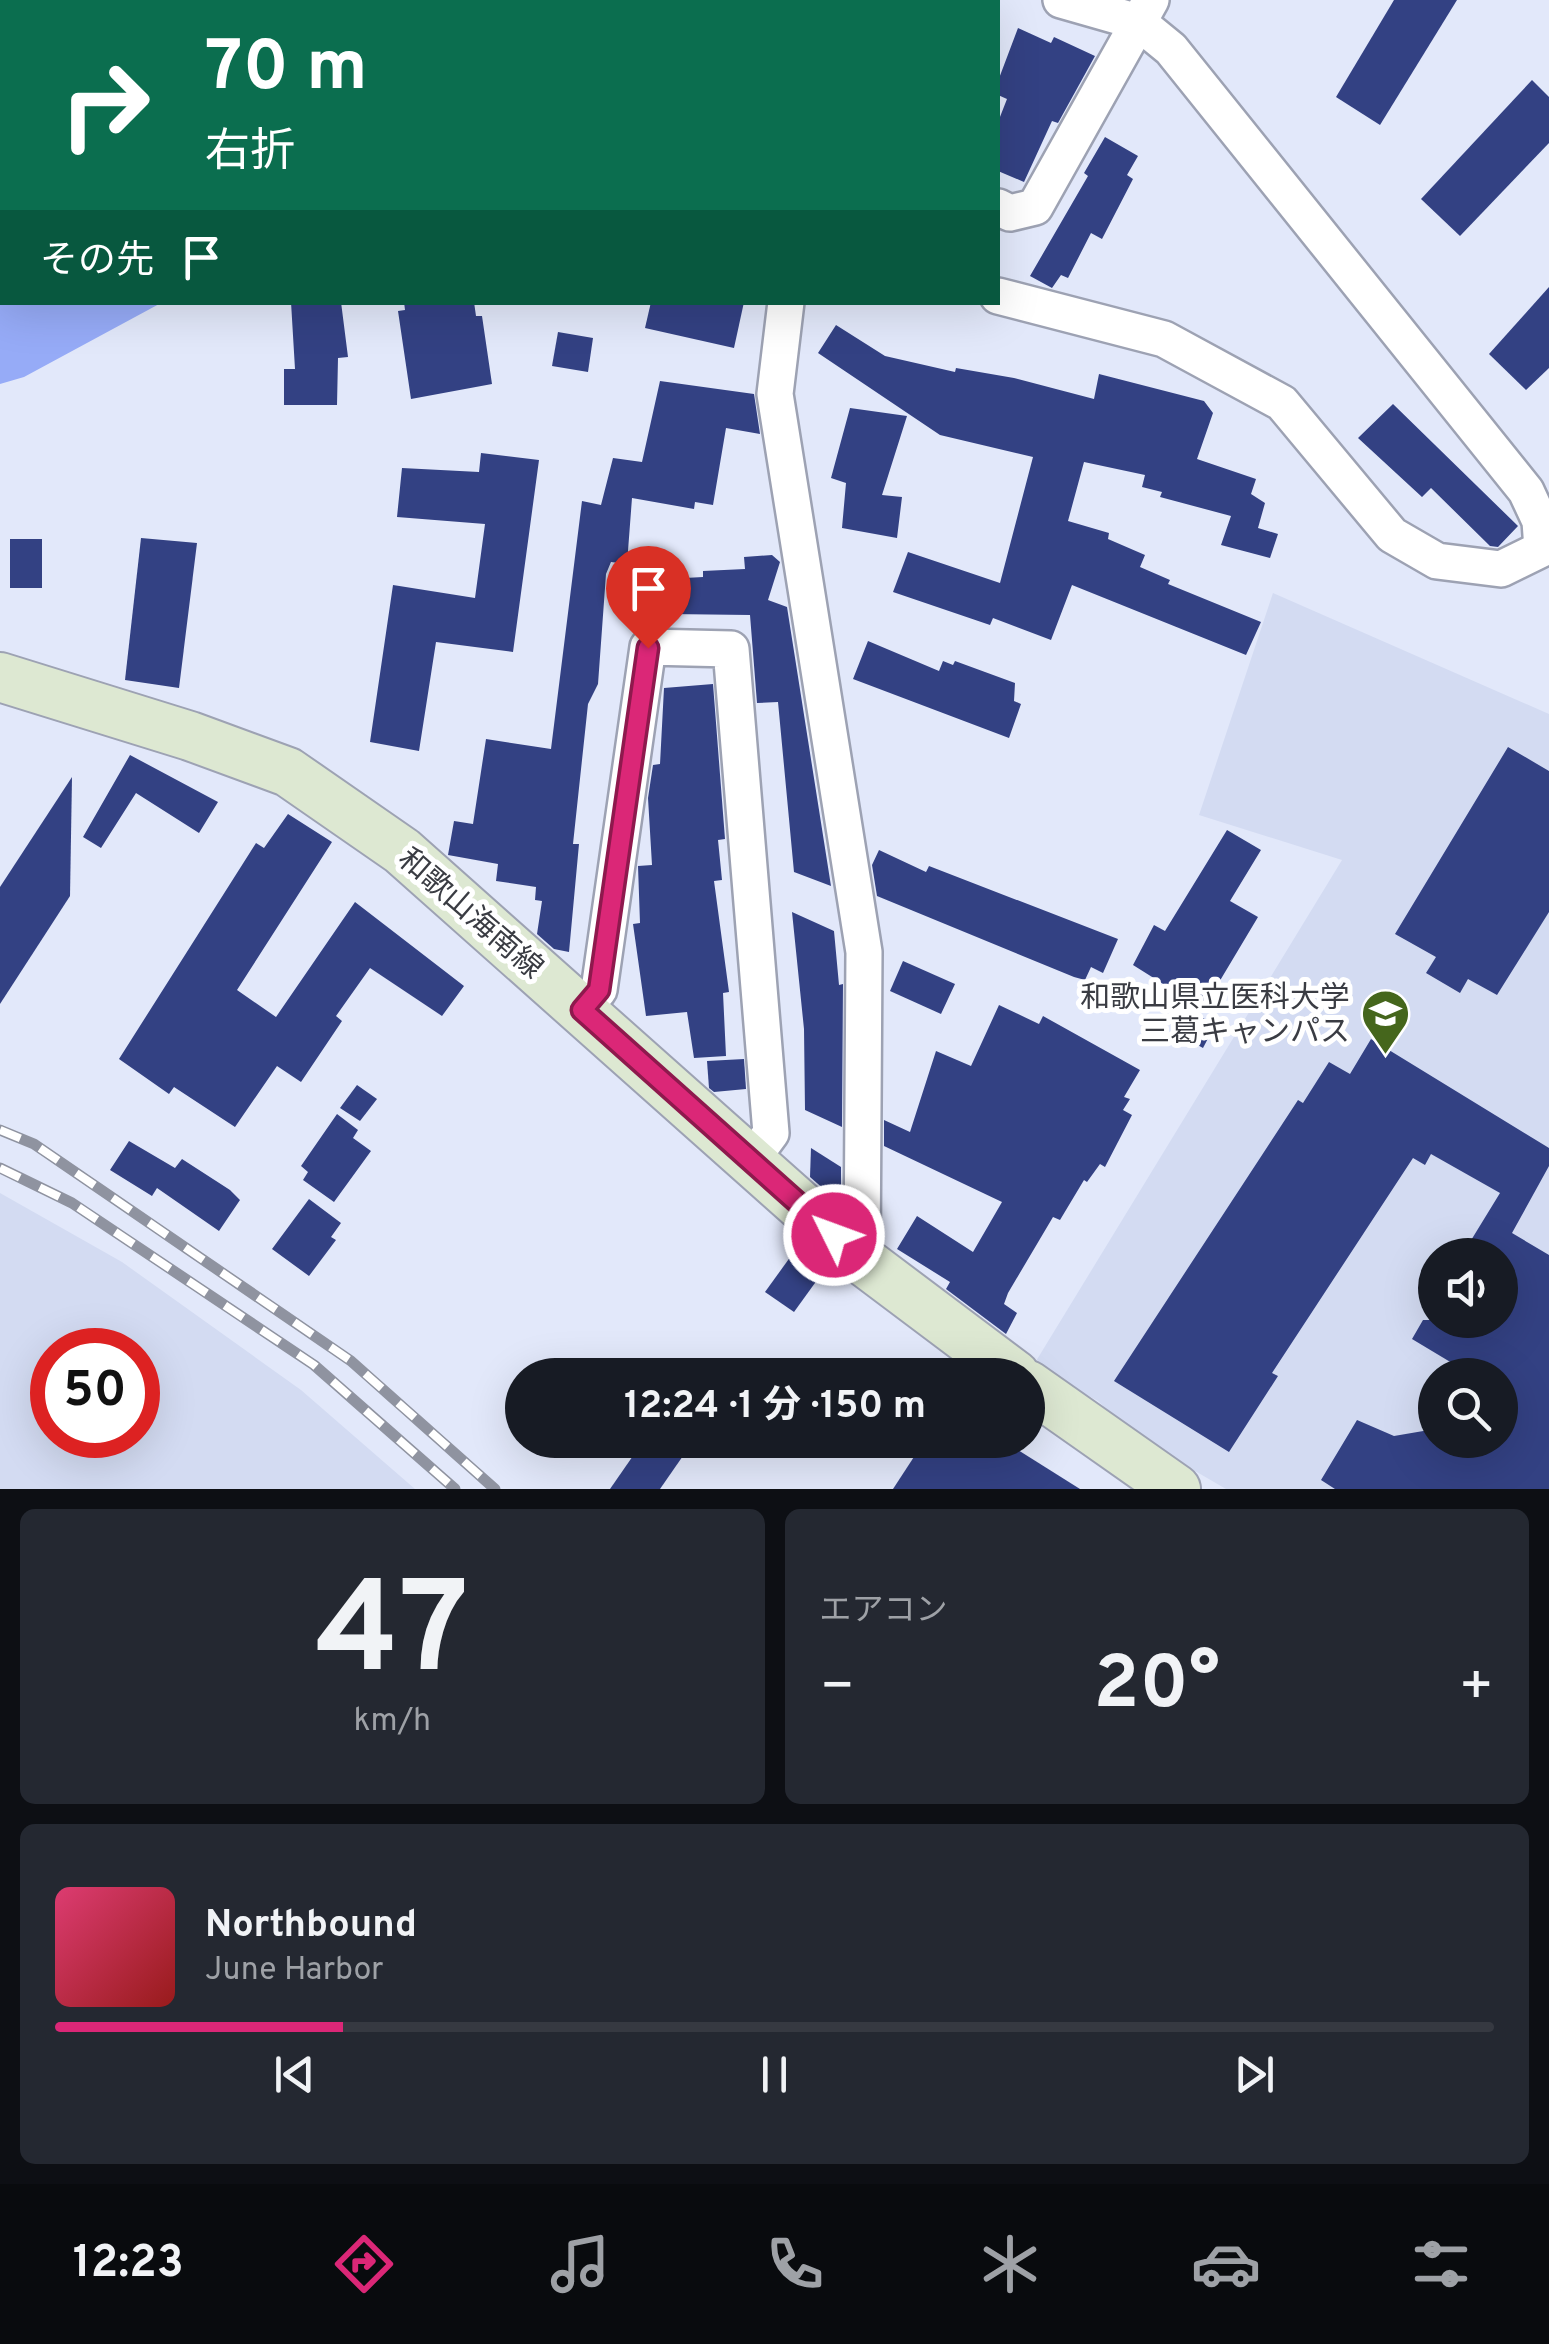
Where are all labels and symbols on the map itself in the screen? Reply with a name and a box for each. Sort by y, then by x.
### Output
pin [606,546,691,649]
street label: 和歌山海南線 [389,842,549,988]
place label: 和歌山県立医科大学 三葛キャンパス [1080,981,1350,1052]
school or university icon: 和歌山県立医科大学 三葛キャンパス [1359,988,1411,1056]
position arrow [782,1183,886,1287]
speed limit sign: 50 [30,1328,160,1458]

